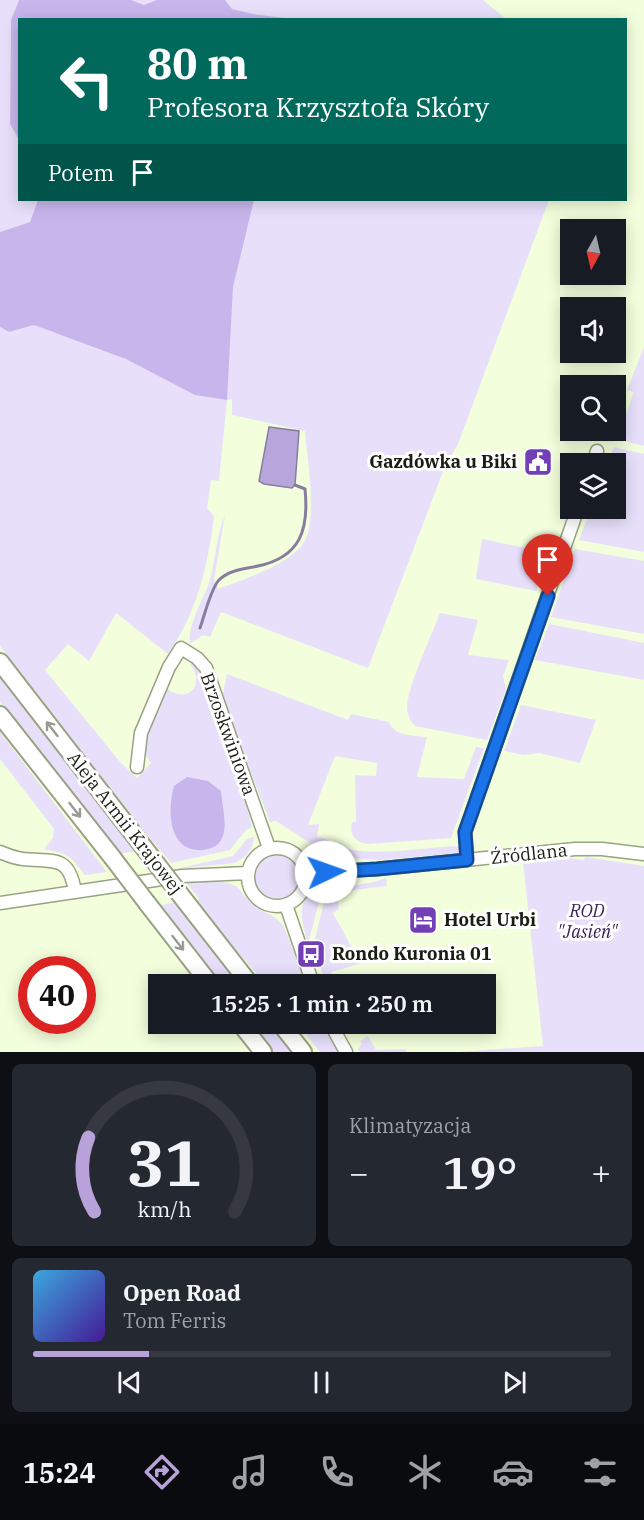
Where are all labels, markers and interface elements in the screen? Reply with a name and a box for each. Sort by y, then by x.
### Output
text: 80 m [147,36,248,91]
icon: left [48,42,126,120]
text: Profesora Krzysztofa Skóry [147,89,489,124]
icon: arrive [126,156,159,189]
text: Potem [48,158,114,187]
north arrow [560,219,626,285]
map controls [560,219,626,519]
button: sound [560,297,626,363]
button: search [560,375,626,441]
public building icon: Gazdówka u Biki [522,446,554,478]
place label: Gazdówka u Biki [369,450,517,473]
button: layers [560,453,626,519]
pin [522,534,573,596]
icon: arrive [531,543,564,576]
street label: Brzoskwiniowa [196,669,261,799]
one-way arrow [46,721,59,737]
street label: Aleja Armii Krajowej [63,747,188,899]
one-way arrow [69,802,82,818]
street label: Źródlana [489,838,569,869]
position arrow [294,840,358,904]
park label: ROD "Jasień" [557,899,618,943]
hotel icon: Hotel Urbi [407,904,439,936]
place label: Hotel Urbi [444,908,536,931]
one-way arrow [172,935,185,951]
bus stop icon: Rondo Kuronia 01 [295,938,327,970]
place label: Rondo Kuronia 01 [332,942,492,965]
speed limit sign: 40 [18,956,96,1034]
text: 15:25 · 1 min · 250 m [211,989,433,1018]
text: Klimatyzacja [349,1112,471,1139]
text: 31 [127,1122,201,1203]
text: 19° [442,1143,518,1201]
text: − [349,1151,369,1194]
text: + [591,1151,611,1194]
text: km/h [137,1195,191,1223]
text: Open Road [123,1278,241,1307]
text: Tom Ferris [123,1307,226,1334]
icon: previous [113,1366,146,1399]
icon: pause [305,1366,338,1399]
icon: next [498,1366,531,1399]
icon: directions [141,1451,183,1493]
icon: music [229,1451,271,1493]
icon: phone [316,1451,358,1493]
icon: climate [404,1451,446,1493]
icon: car [492,1451,534,1493]
icon: filters [579,1451,621,1493]
text: 15:24 [23,1455,96,1490]

